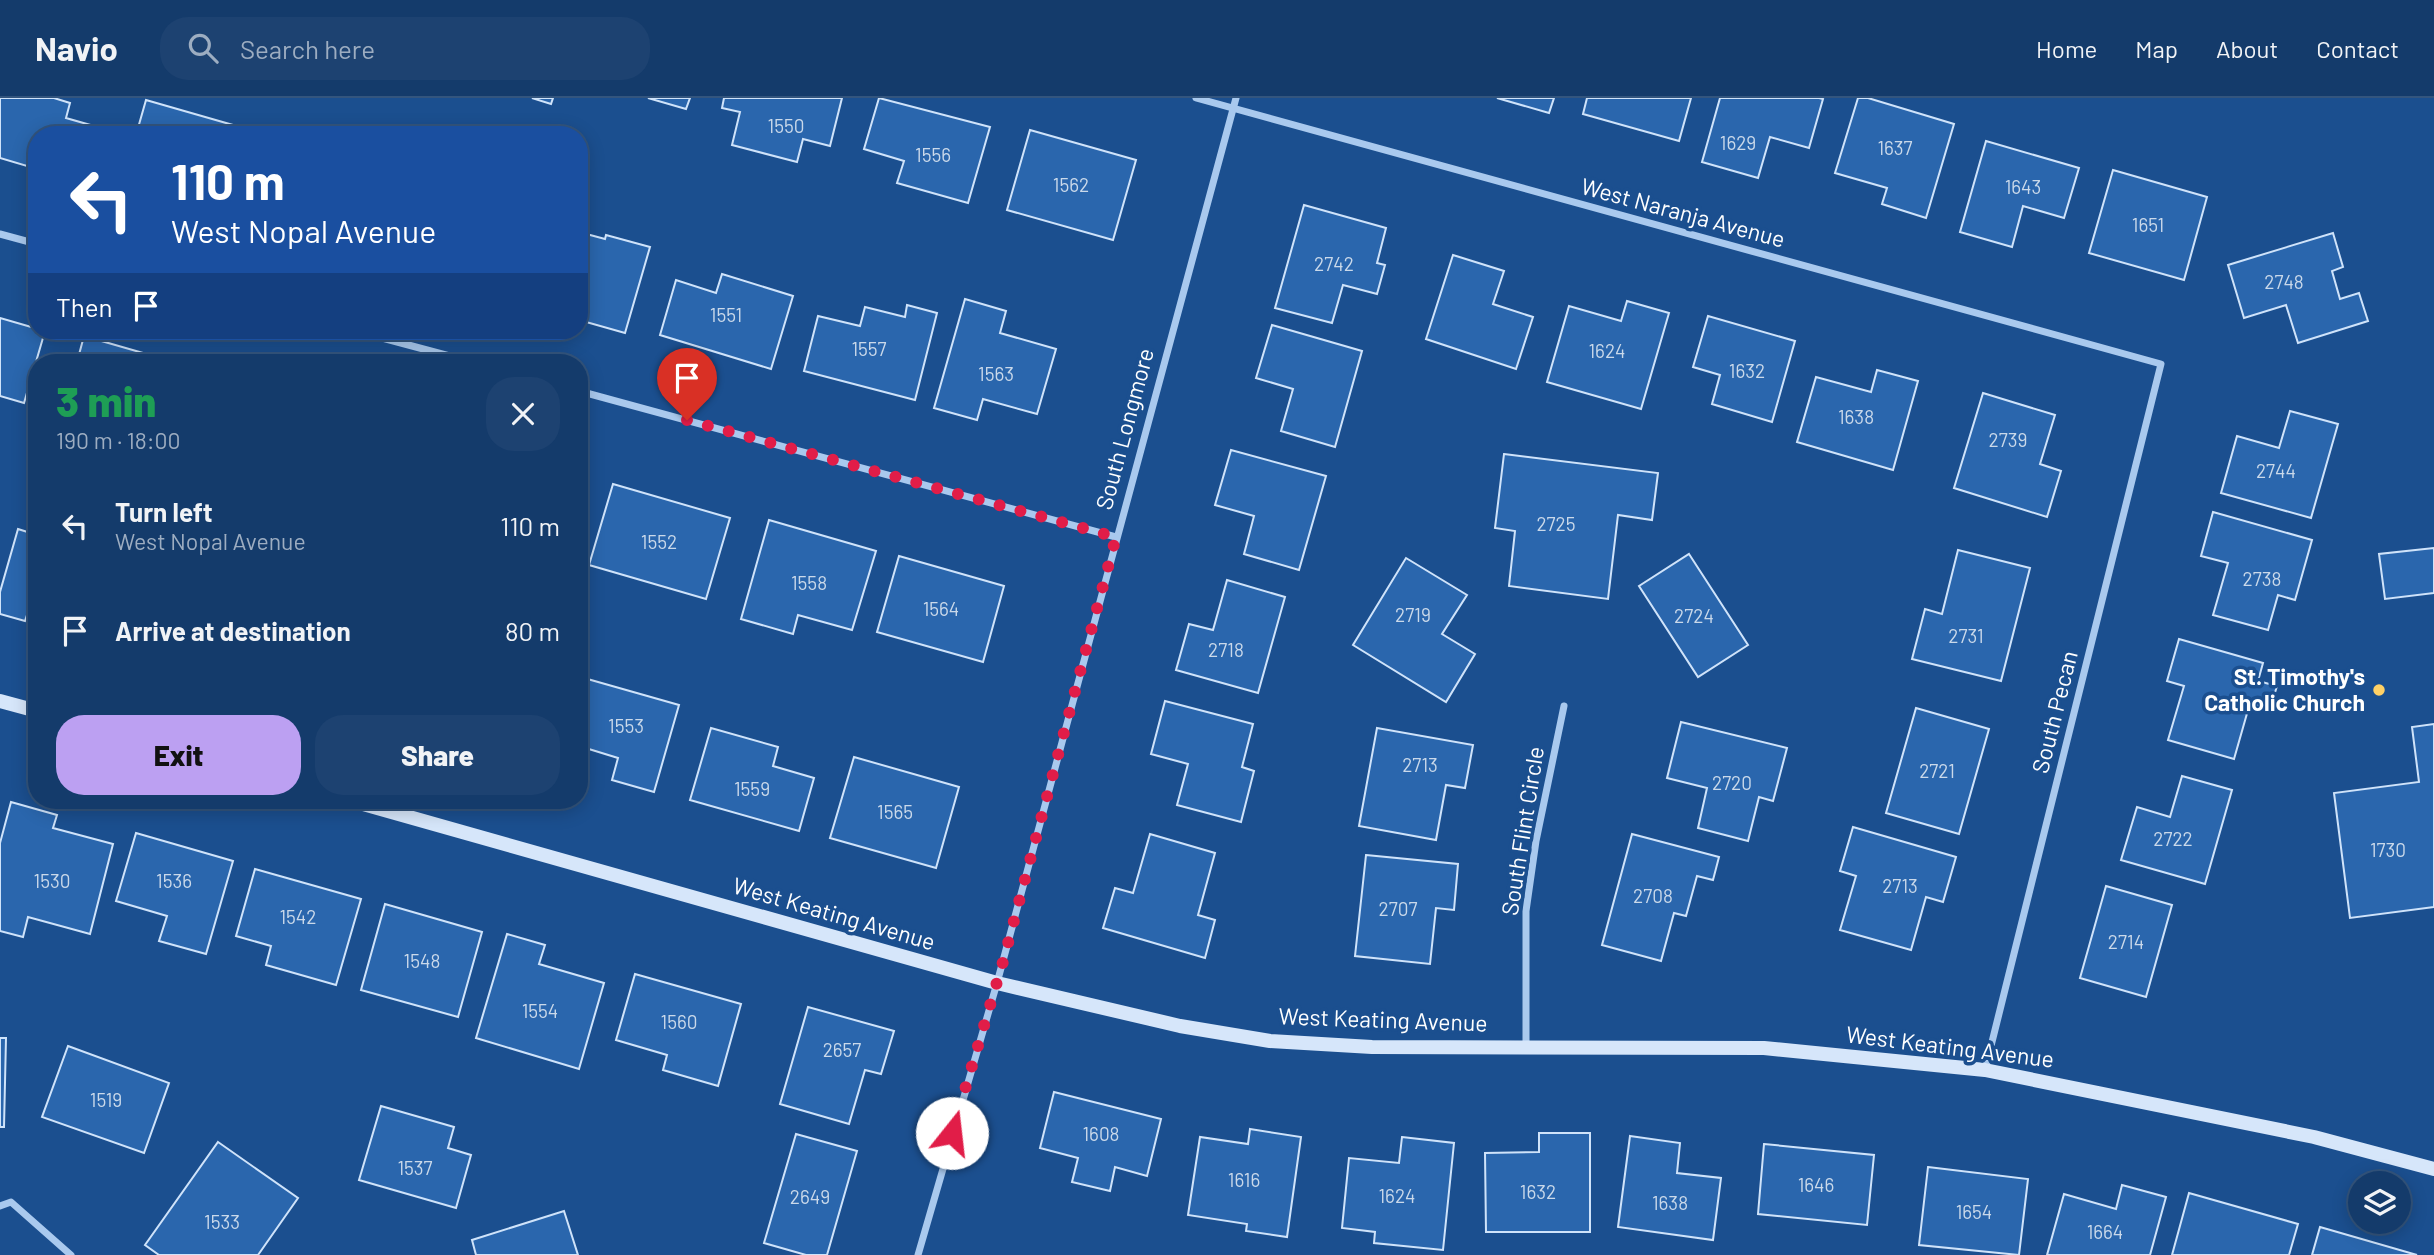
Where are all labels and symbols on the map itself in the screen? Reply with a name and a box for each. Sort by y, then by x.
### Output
house number: 1550 [768,114,804,137]
house number: 1629 [1720,131,1756,154]
house number: 1637 [1877,136,1913,159]
house number: 1556 [915,143,951,166]
street label: West Naranja Avenue [1578,171,1788,253]
house number: 1562 [1053,173,1089,196]
house number: 1643 [2005,175,2041,198]
house number: 1651 [2132,213,2164,236]
house number: 2742 [1314,252,1354,275]
house number: 2748 [2264,270,2304,293]
house number: 1551 [710,303,742,326]
house number: 1557 [851,337,887,360]
house number: 1624 [1588,339,1626,362]
street label: South Longmore [1089,345,1159,512]
pin [657,348,717,420]
house number: 1632 [1729,359,1765,382]
house number: 1563 [978,362,1014,385]
house number: 1638 [1838,405,1874,428]
house number: 2739 [1989,428,2027,451]
house number: 2744 [2256,459,2296,482]
house number: 2725 [1536,512,1576,535]
house number: 1552 [641,530,677,553]
house number: 2738 [2243,567,2281,590]
house number: 1558 [791,571,827,594]
house number: 1564 [923,597,959,620]
house number: 2719 [1395,603,1431,626]
house number: 2724 [1674,604,1714,627]
house number: 2731 [1948,624,1984,647]
house number: 2718 [1208,638,1244,661]
street label: South Pecan [2025,648,2083,776]
place label: St. Timothy's Catholic Church [2204,662,2365,716]
marker: St. Timothy's Catholic Church [2371,682,2387,698]
house number: 1553 [608,714,644,737]
street label: South Flint Circle [1495,744,1549,917]
house number: 2713 [1402,753,1438,776]
house number: 2721 [1919,759,1955,782]
house number: 2720 [1712,771,1752,794]
house number: 1559 [734,777,770,800]
house number: 1565 [877,800,913,823]
house number: 2722 [2153,827,2193,850]
house number: 1730 [2370,838,2406,861]
house number: 1530 [34,869,70,892]
house number: 1536 [156,869,192,892]
street label: West Keating Avenue [730,871,939,955]
house number: 2713 [1882,874,1918,897]
house number: 2708 [1633,884,1673,907]
house number: 2707 [1379,897,1417,920]
house number: 1542 [279,905,317,928]
house number: 2714 [2108,930,2144,953]
house number: 1548 [404,949,440,972]
house number: 1554 [522,999,558,1022]
street label: West Keating Avenue [1278,1001,1488,1037]
house number: 1560 [661,1010,697,1033]
street label: West Keating Avenue [1845,1019,2056,1073]
house number: 2657 [823,1038,861,1061]
house number: 1519 [90,1088,122,1111]
position arrow [915,1096,989,1170]
house number: 1608 [1082,1122,1120,1145]
house number: 1537 [397,1156,433,1179]
house number: 1616 [1228,1168,1260,1191]
house number: 1646 [1798,1173,1834,1196]
house number: 1632 [1520,1180,1556,1203]
house number: 1624 [1378,1184,1416,1207]
house number: 2649 [790,1185,830,1208]
house number: 1638 [1652,1191,1688,1214]
house number: 1654 [1956,1200,1992,1223]
house number: 1533 [204,1210,240,1233]
house number: 1664 [2087,1220,2123,1243]

